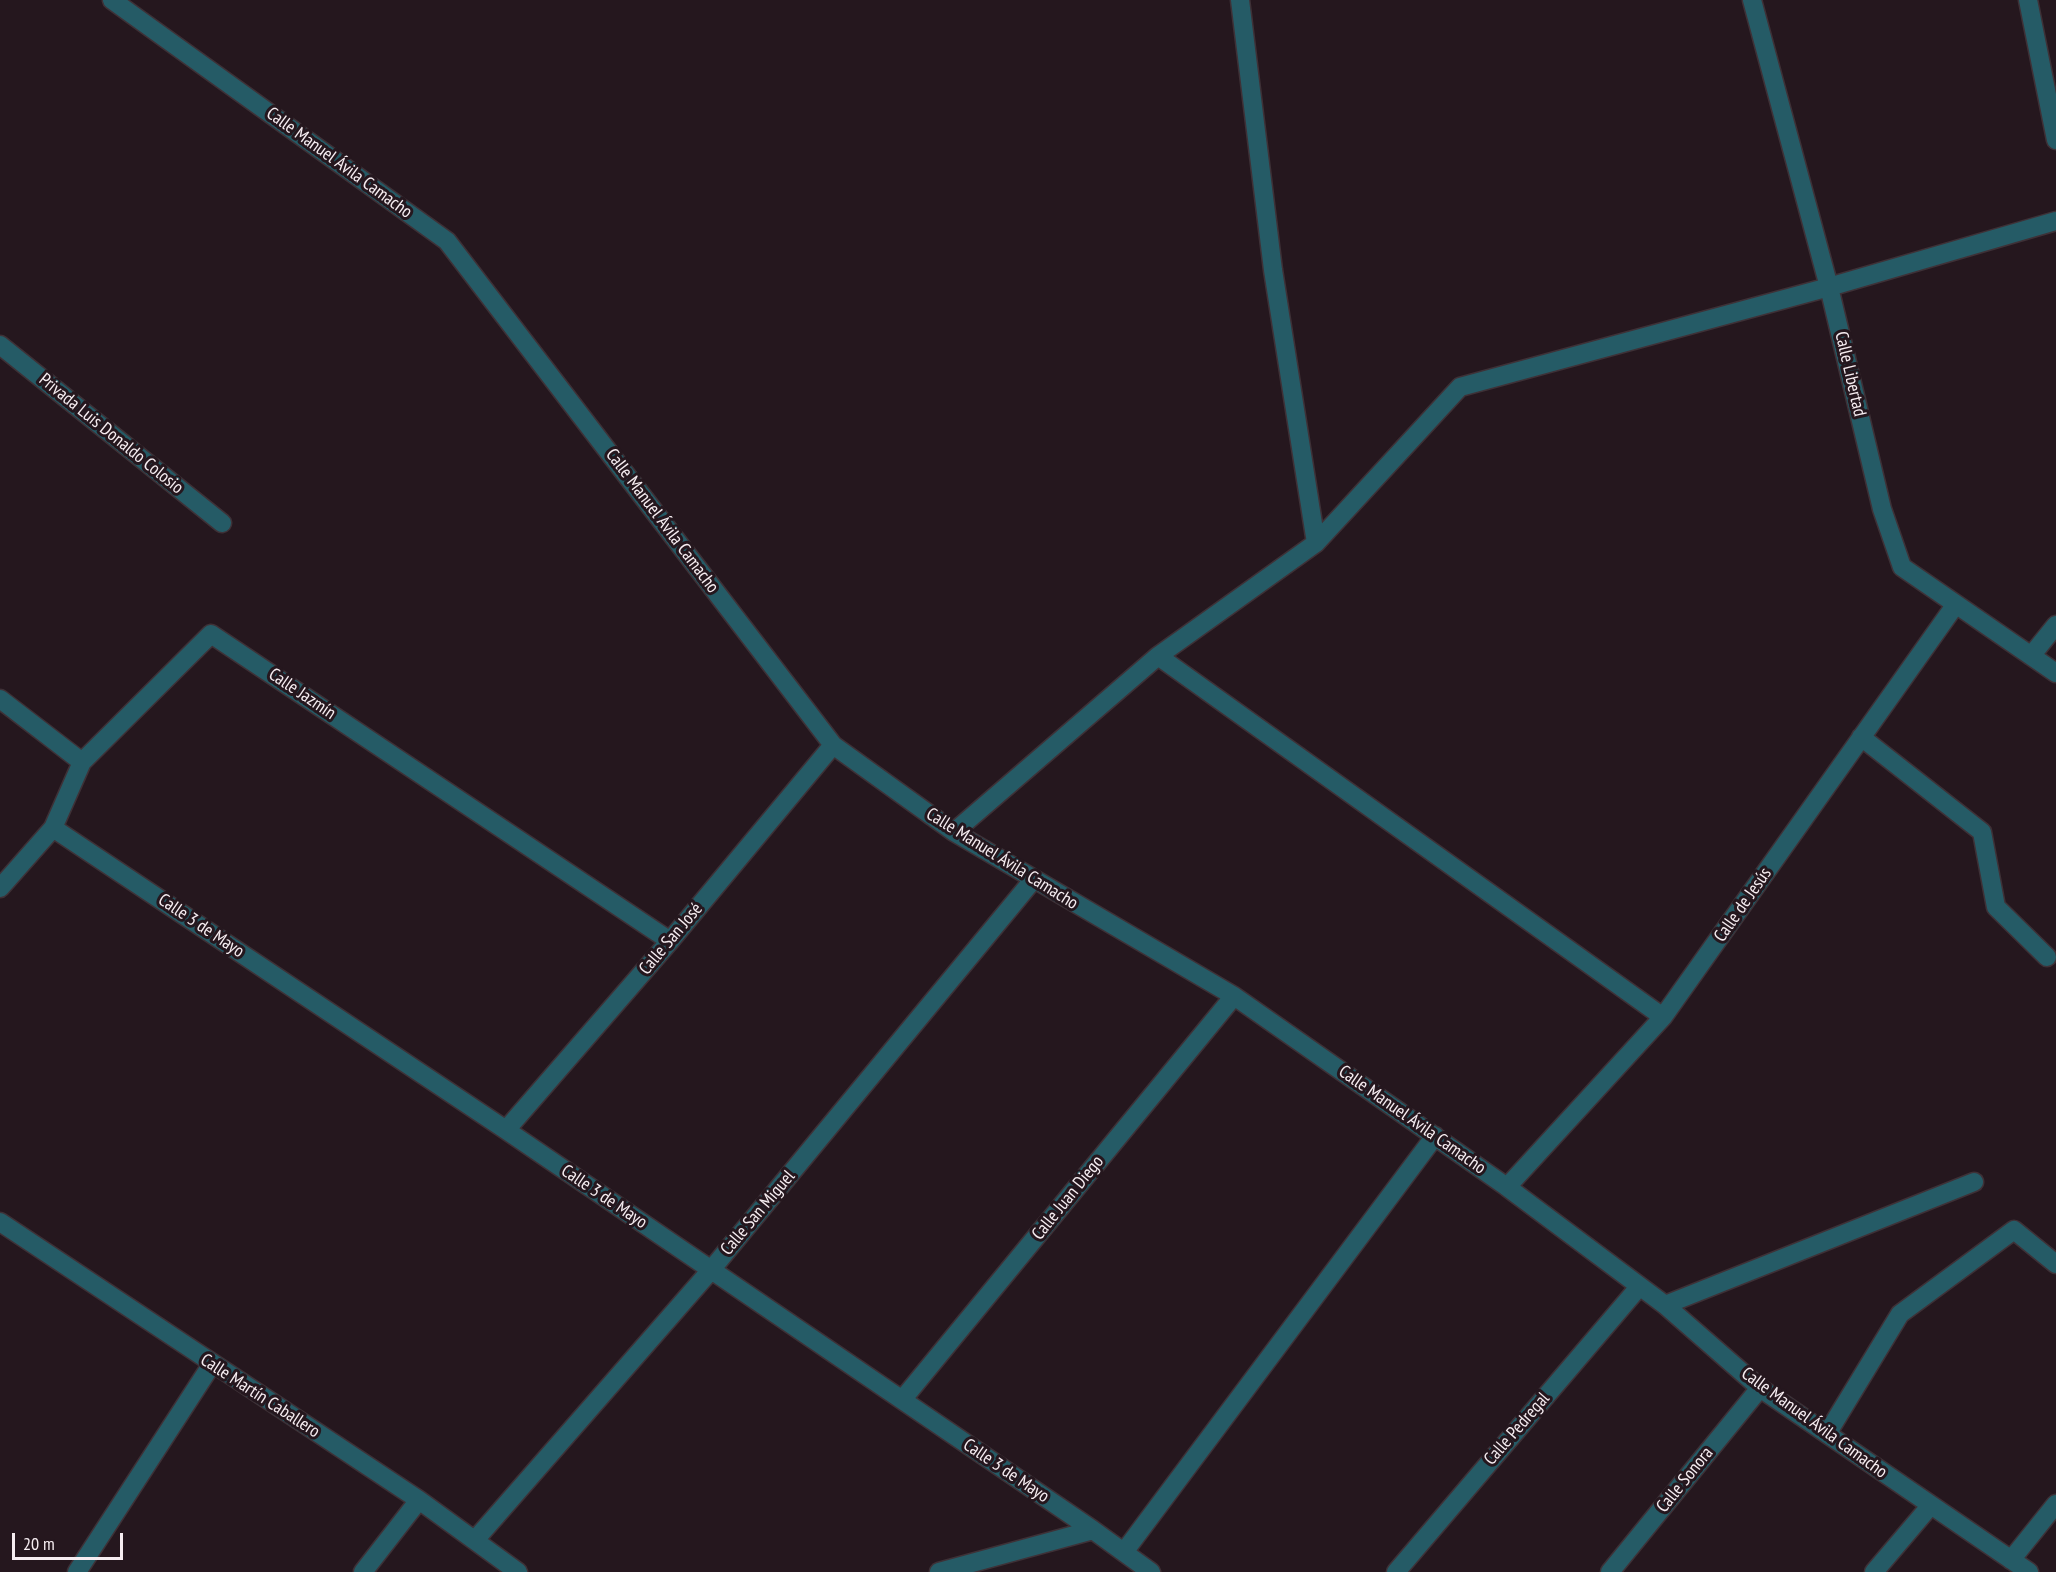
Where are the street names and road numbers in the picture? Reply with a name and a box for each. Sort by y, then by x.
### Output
street label: Calle Manuel Ávila Camacho [262,103,416,223]
street label: Calle Libertad [1830,329,1870,419]
street label: Privada Luis Donaldo Colosio [34,369,188,499]
street label: Calle Manuel Ávila Camacho [601,445,723,597]
street label: Calle Jazmín [264,664,340,724]
street label: Calle Manuel Ávila Camacho [922,803,1082,915]
street label: Calle de Jesús [1710,864,1776,946]
street label: Calle 3 de Mayo [154,889,248,963]
street label: Calle San José [635,899,707,979]
street label: Calle Manuel Ávila Camacho [1334,1061,1490,1179]
street label: Calle Juan Diego [1027,1152,1109,1244]
street label: Calle 3 de Mayo [557,1160,651,1234]
street label: Calle San Miguel [716,1166,800,1260]
street label: Calle Martín Caballero [196,1349,324,1443]
street label: Calle Manuel Ávila Camacho [1737,1363,1891,1483]
street label: Calle Pedregal [1480,1388,1554,1470]
street label: Calle 3 de Mayo [959,1434,1053,1508]
street label: Calle Sonora [1652,1443,1718,1517]

